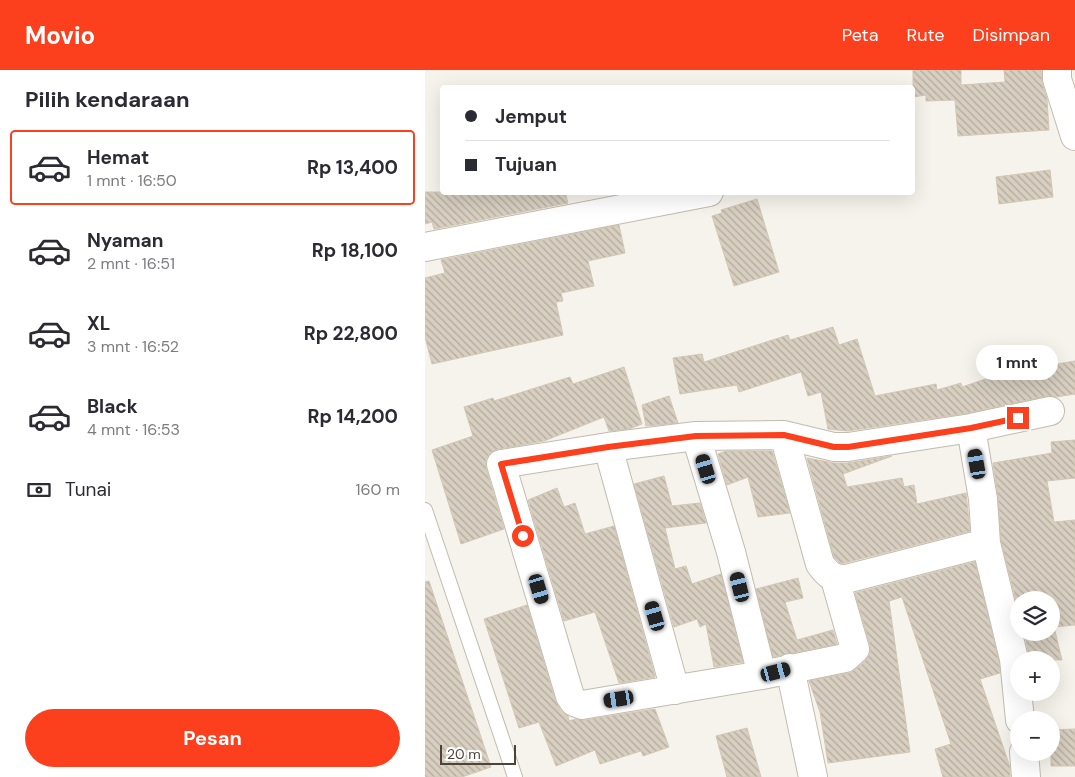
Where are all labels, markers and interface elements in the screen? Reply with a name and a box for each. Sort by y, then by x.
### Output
text: Movio [25,20,95,51]
text: Peta [842,23,878,47]
text: Rute [906,23,945,47]
text: Disimpan [973,23,1050,47]
text: Pilih kendaraan [25,85,189,114]
text: Jemput [495,104,567,129]
icon: car [27,145,72,190]
text: Hemat [87,145,149,170]
text: Tujuan [495,152,557,177]
text: Rp 13,400 [307,155,398,180]
text: 1 mnt · 16:50 [87,170,177,191]
icon: car [27,228,72,273]
text: Nyaman [87,228,163,253]
text: Rp 18,100 [312,238,398,263]
text: 2 mnt · 16:51 [87,253,175,274]
icon: car [27,311,72,356]
text: XL [87,311,110,336]
text: Rp 22,800 [304,321,398,346]
text: 3 mnt · 16:52 [87,336,179,357]
callout: 1 mnt [977,346,1059,380]
text: 1 mnt [996,352,1038,373]
icon: car [27,394,72,439]
text: Black [87,394,138,419]
text: Rp 14,200 [308,404,398,429]
route end [1007,407,1029,429]
text: 4 mnt · 16:53 [87,419,180,440]
car [967,448,986,480]
car [694,452,717,486]
icon: cash [25,476,53,504]
text: Tunai [65,477,111,502]
text: 160 m [356,479,400,500]
route start [512,525,534,547]
car [729,571,750,603]
car [527,572,550,606]
map controls [1010,591,1060,761]
button: layers [1010,591,1060,641]
car [643,600,666,632]
button: + [1010,651,1060,701]
car [759,661,792,683]
car [603,689,634,709]
button: Pesan [25,709,400,767]
button: − [1010,711,1060,761]
scale bar [440,742,516,765]
text: 20 m [447,745,481,763]

